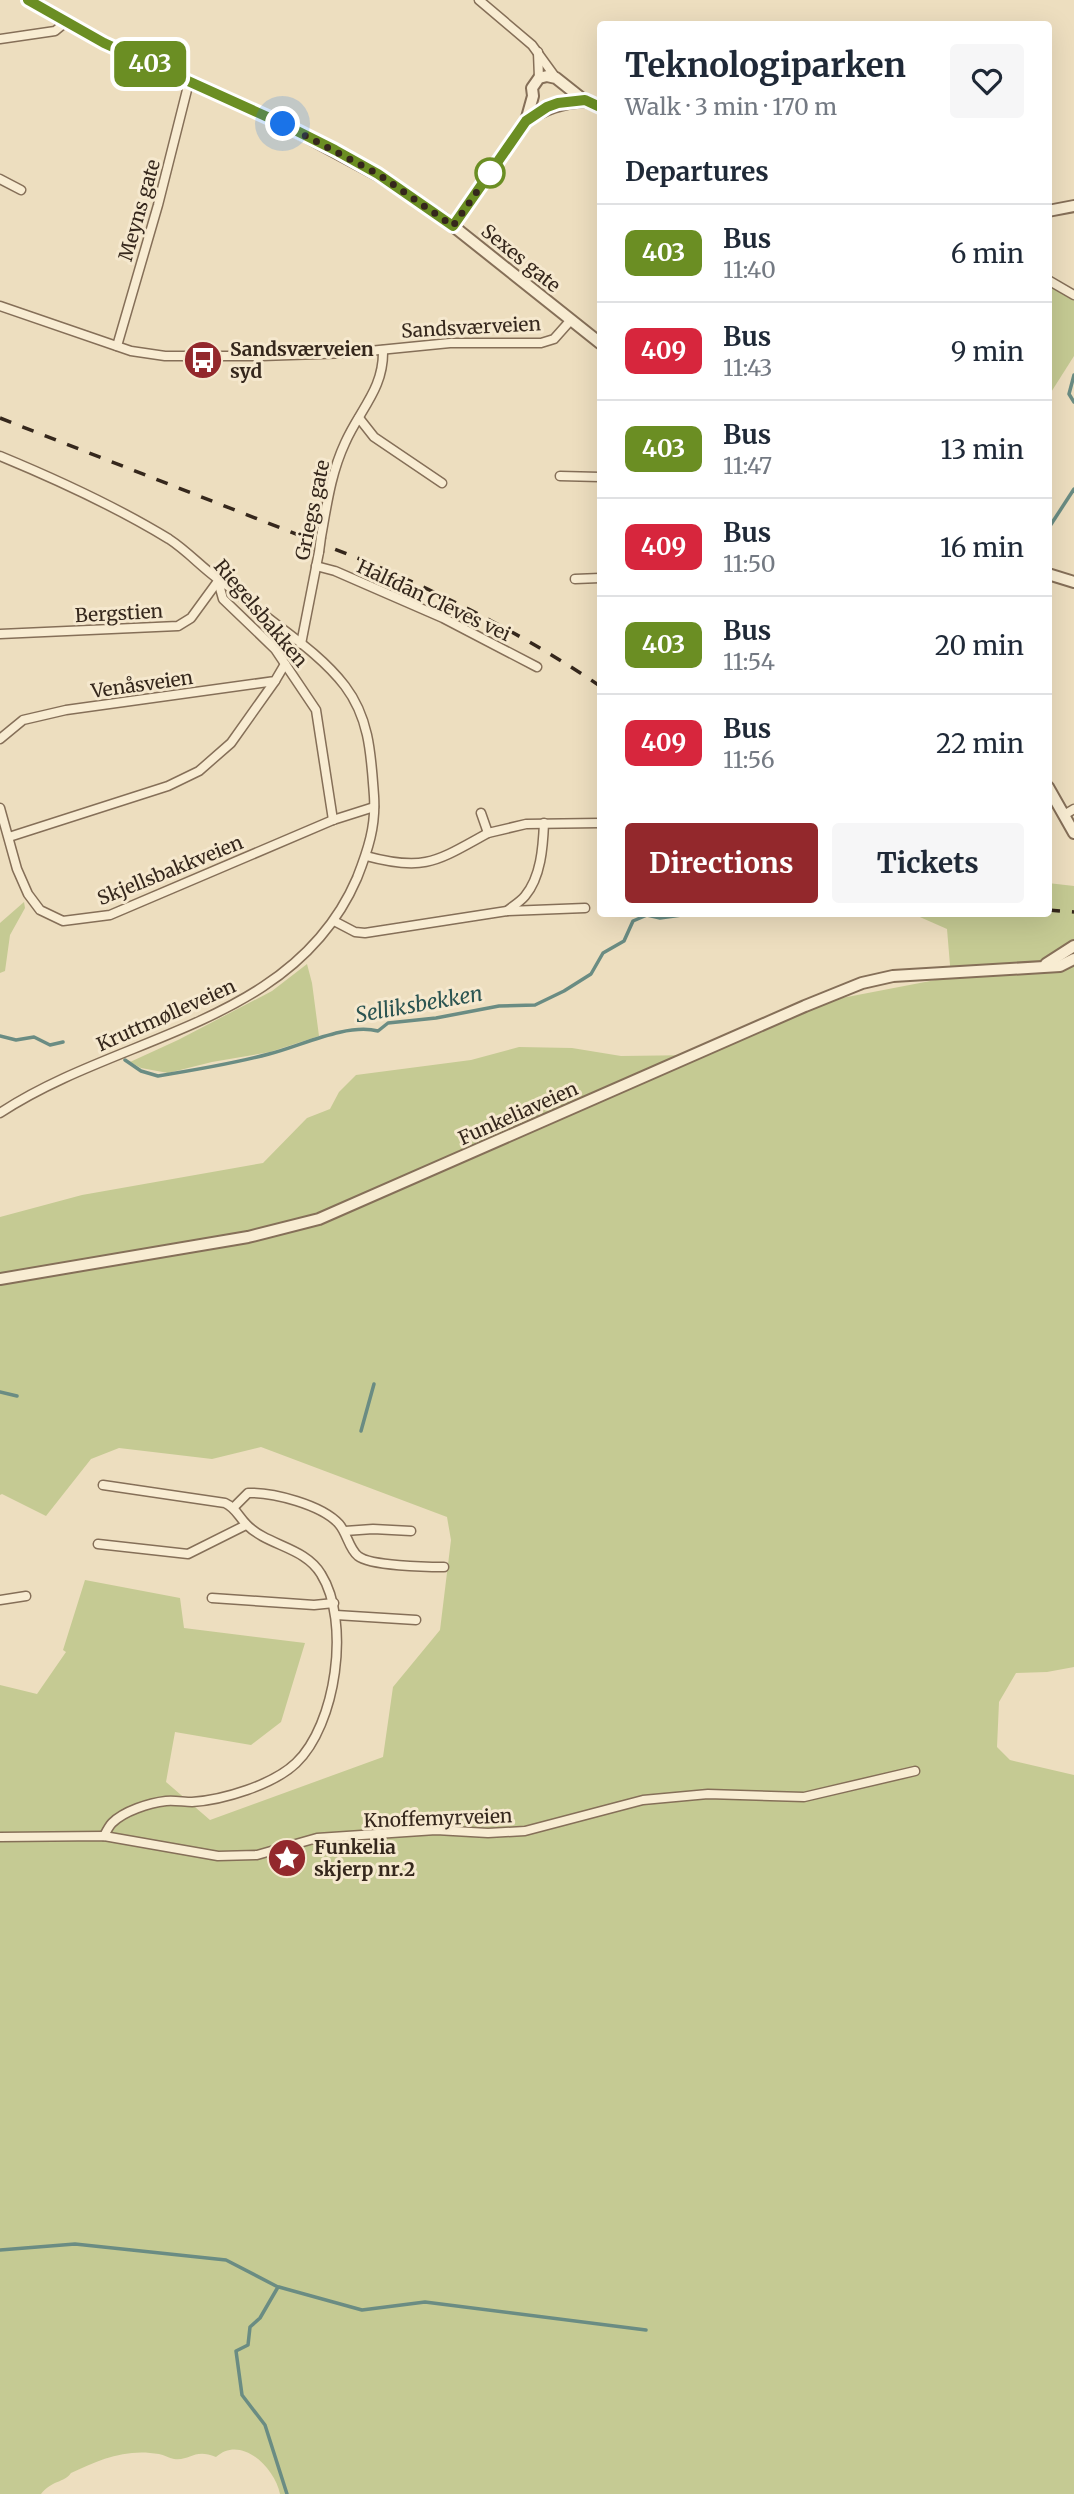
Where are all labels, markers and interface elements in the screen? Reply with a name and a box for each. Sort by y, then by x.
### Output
line badge: 403 [110,41,190,87]
button: heart [950,44,1024,118]
text: Teknologiparken [625,45,906,86]
text: 403 [128,48,172,79]
text: Walk · 3 min · 170 m [625,92,837,121]
your location [265,106,300,141]
text: Departures [625,155,769,188]
street label: Meyns gate [113,156,165,264]
unlabelled marker [475,158,505,188]
street label: Sexes gate [477,219,565,297]
text: Bus [723,222,771,255]
text: 403 [642,237,685,268]
text: 6 min [951,237,1024,270]
text: 11:40 [723,255,776,284]
street label: Sandsværveien [400,311,542,343]
text: Bus [723,320,771,353]
text: 409 [641,335,686,366]
text: 9 min [951,335,1024,368]
place label: Sandsværveien syd [230,337,374,383]
bus stop icon: Sandsværveien syd [182,339,224,381]
text: 11:43 [723,353,772,382]
text: Bus [723,418,771,451]
text: 403 [642,433,685,464]
text: 13 min [940,433,1024,466]
text: 11:47 [723,451,772,480]
street label: Griegs gate [290,458,334,562]
text: Bus [723,516,771,549]
text: 409 [641,531,686,562]
text: 16 min [940,531,1024,564]
text: 11:50 [723,549,776,578]
street label: Riegelsbakken [209,554,313,672]
street label: Halfdan Cleves vei [353,554,515,646]
street label: Bergstien [74,599,164,627]
text: Bus [723,614,771,647]
text: 403 [642,629,685,660]
text: 20 min [935,629,1024,662]
text: 11:54 [723,647,775,676]
street label: Venåsveien [88,665,195,703]
text: Bus [723,712,771,745]
text: 409 [641,727,686,758]
text: 22 min [936,727,1024,760]
text: 11:56 [723,745,775,774]
button: Directions [625,823,818,903]
button: Tickets [832,823,1024,903]
street label: Skjellsbakkveien [94,830,247,910]
street label: Kruttmølleveien [93,973,240,1056]
water label: Selliksbekken [353,980,485,1028]
street label: Funkeliaveien [455,1076,582,1150]
street label: Knoffemyrveien [363,1803,513,1833]
place label: Funkelia skjerp nr.2 [314,1835,415,1881]
place icon: Funkelia skjerp nr.2 [266,1837,308,1879]

